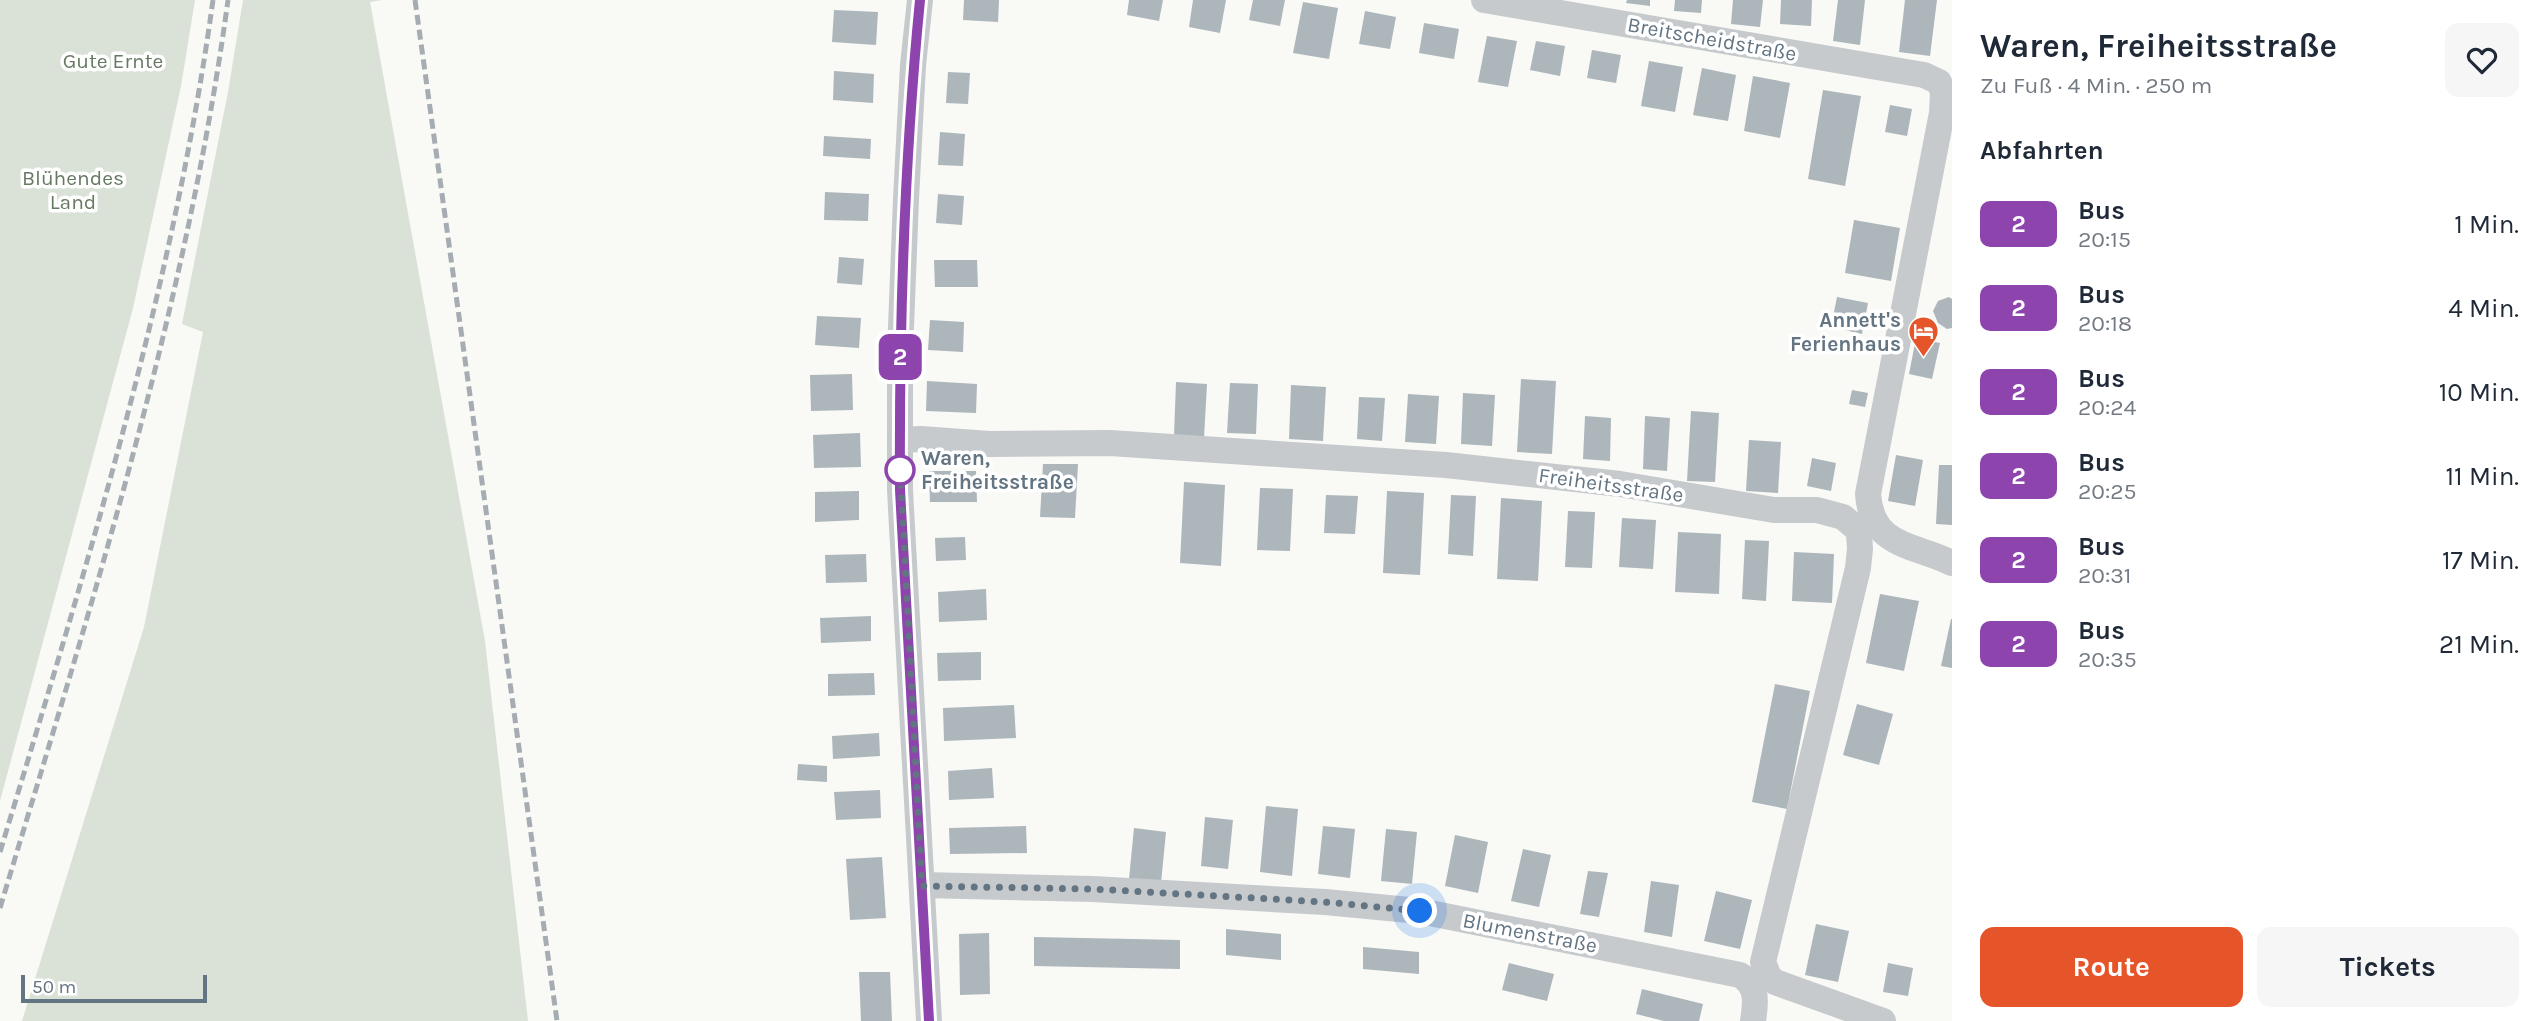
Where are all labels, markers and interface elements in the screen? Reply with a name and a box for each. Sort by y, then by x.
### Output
street label: Breitscheidstraße [1626,12,1798,66]
button: heart [2445,23,2519,97]
text: Waren, Freiheitsstraße [1980,27,2337,65]
park label: Gute Ernte [63,49,163,73]
text: Zu Fuß · 4 Min. · 250 m [1980,72,2212,99]
text: Abfahrten [1980,135,2104,166]
park label: Blühendes Land [22,166,124,214]
text: Bus [2078,195,2125,226]
text: 1 Min. [2454,209,2519,240]
text: 2 [2011,210,2026,238]
text: 20:15 [2078,226,2131,253]
text: Bus [2078,279,2125,310]
text: 4 Min. [2448,293,2519,324]
text: 2 [2011,294,2026,322]
place label: Annett's Ferienhaus [1790,308,1901,356]
text: 20:18 [2078,310,2132,337]
hotel icon: Annett's Ferienhaus [1907,315,1941,359]
line badge: 2 [877,334,923,380]
text: 2 [893,343,907,371]
text: Bus [2078,363,2125,394]
text: 10 Min. [2439,377,2519,408]
text: 2 [2011,378,2026,406]
text: 20:24 [2078,394,2136,421]
place label: Waren, Freiheitsstraße [921,446,1074,494]
text: Bus [2078,447,2125,478]
marker: Waren, Freiheitsstraße [885,455,915,485]
text: 11 Min. [2446,461,2519,492]
text: 2 [2011,462,2026,490]
street label: Freiheitsstraße [1537,463,1685,507]
text: 20:25 [2078,478,2137,505]
text: Bus [2078,531,2125,562]
text: 17 Min. [2442,545,2519,576]
text: 2 [2011,546,2026,574]
text: 20:31 [2078,562,2131,589]
text: Bus [2078,615,2125,646]
text: 21 Min. [2439,629,2519,660]
text: 2 [2011,630,2026,658]
text: 20:35 [2078,646,2137,673]
your location [1402,893,1437,928]
street label: Blumenstraße [1461,908,1599,958]
button: Route [1980,927,2243,1007]
button: Tickets [2257,927,2519,1007]
scale bar [21,972,206,1004]
text: 50 m [32,976,76,998]

